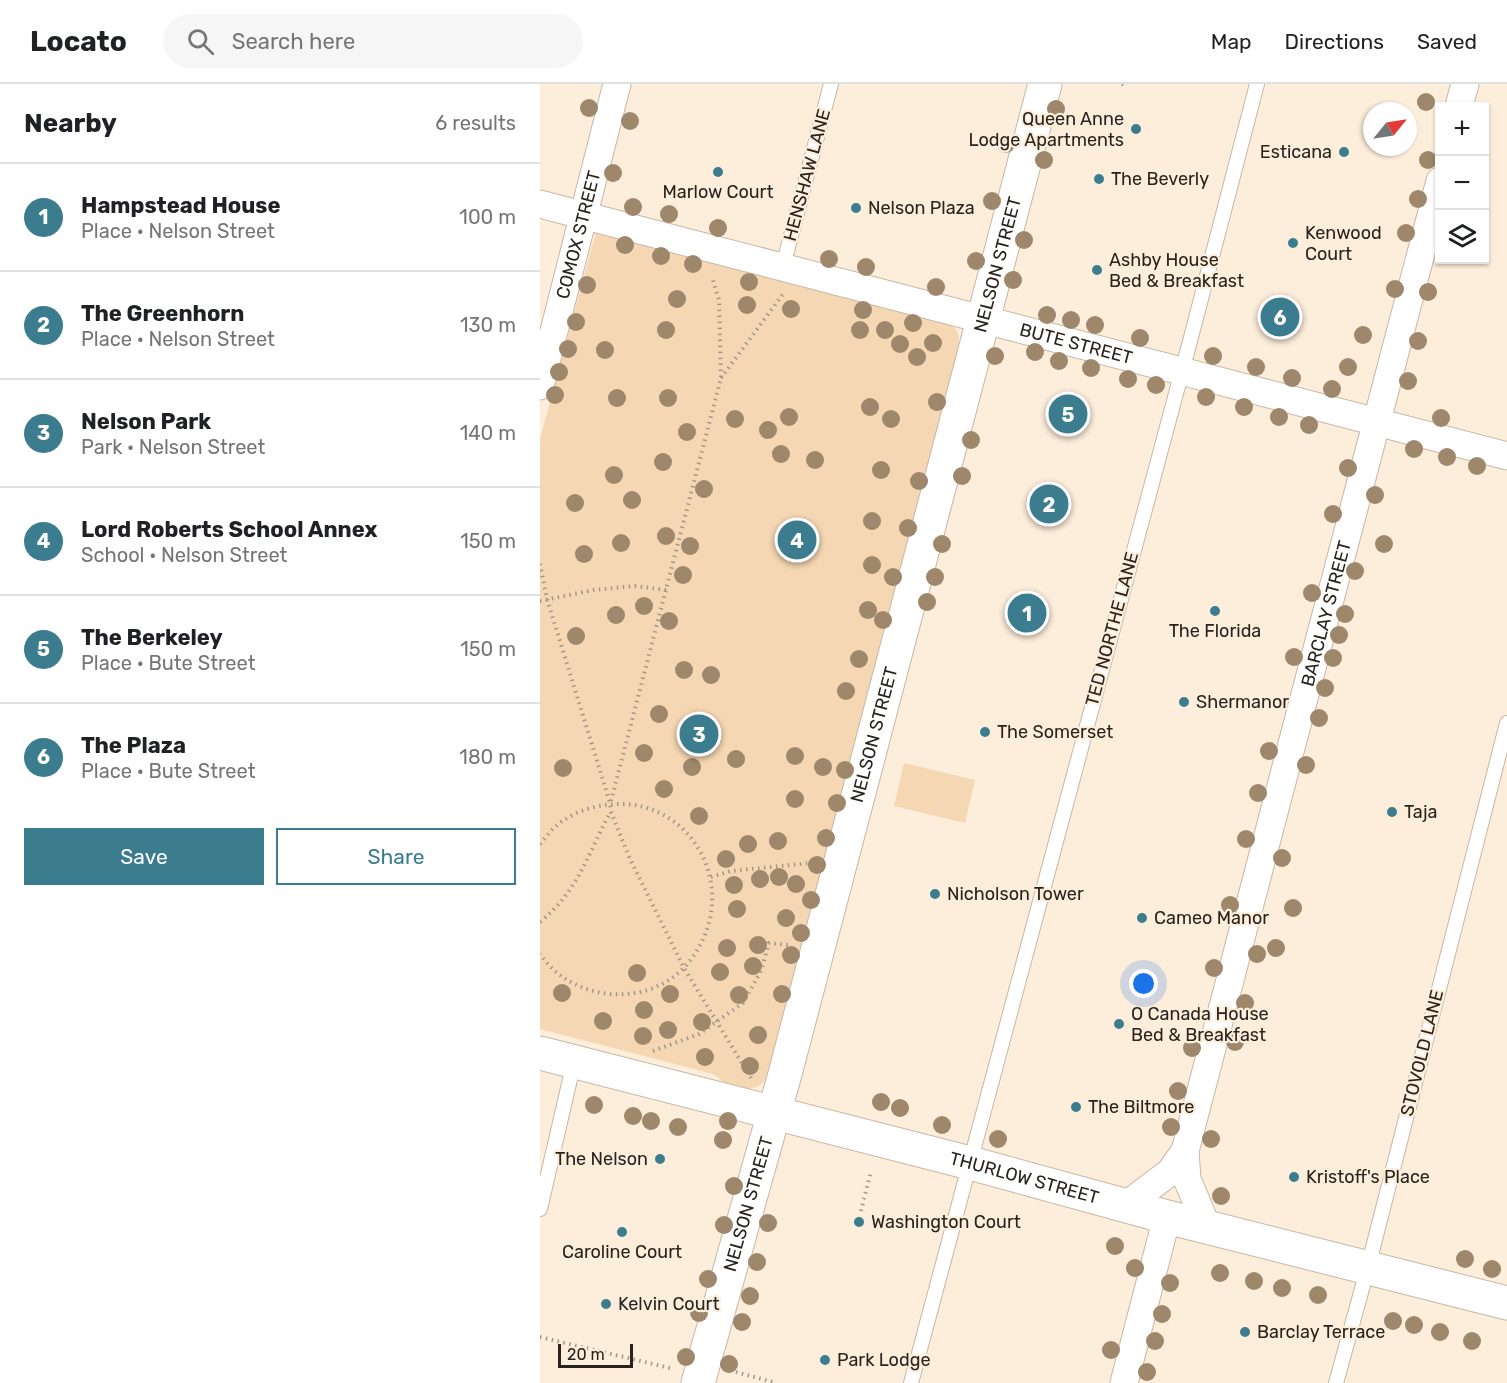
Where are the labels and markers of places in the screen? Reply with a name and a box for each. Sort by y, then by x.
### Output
place label: Queen Anne Lodge Apartments [969,108,1124,151]
marker: Queen Anne Lodge Apartments [1129,122,1143,136]
place label: Esticana [1260,141,1332,163]
marker: Esticana [1337,145,1351,159]
marker: Marlow Court [711,165,725,179]
place label: The Beverly [1111,168,1209,190]
marker: The Beverly [1092,172,1106,186]
place label: Marlow Court [663,181,774,203]
place label: Nelson Plaza [868,197,975,219]
marker: Nelson Plaza [849,201,863,215]
place label: Kenwood Court [1305,222,1382,265]
marker: Kenwood Court [1286,236,1300,250]
place label: Ashby House Bed & Breakfast [1109,249,1244,292]
marker: Ashby House Bed & Breakfast [1090,263,1104,277]
pin: 6 [1260,294,1300,340]
pin: 5 [1048,392,1088,436]
pin: 2 [1030,482,1068,526]
pin: 4 [778,518,816,562]
pin: 1 [1008,590,1046,636]
marker: The Florida [1208,604,1222,618]
place label: The Florida [1169,620,1261,642]
place label: Shermanor [1196,691,1289,713]
marker: Shermanor [1177,695,1191,709]
pin: 3 [680,712,718,756]
place label: The Somerset [997,721,1113,743]
marker: The Somerset [978,725,992,739]
place label: Taja [1404,801,1437,823]
marker: Taja [1385,805,1399,819]
place label: Nicholson Tower [947,883,1084,905]
marker: Nicholson Tower [928,887,942,901]
place label: Cameo Manor [1154,907,1269,929]
marker: Cameo Manor [1135,911,1149,925]
place label: O Canada House Bed & Breakfast [1131,1003,1269,1046]
marker: O Canada House Bed & Breakfast [1112,1017,1126,1031]
place label: The Biltmore [1088,1096,1194,1118]
marker: The Biltmore [1069,1100,1083,1114]
place label: The Nelson [555,1148,648,1170]
marker: The Nelson [653,1152,667,1166]
place label: Kristoff's Place [1306,1166,1430,1188]
marker: Kristoff's Place [1287,1170,1301,1184]
place label: Washington Court [871,1211,1021,1233]
marker: Washington Court [852,1215,866,1229]
marker: Caroline Court [615,1225,629,1239]
place label: Caroline Court [562,1241,682,1263]
place label: Kelvin Court [618,1293,719,1315]
marker: Kelvin Court [599,1297,613,1311]
place label: Barclay Terrace [1257,1321,1385,1343]
marker: Barclay Terrace [1238,1325,1252,1339]
place label: Park Lodge [837,1349,931,1371]
marker: Park Lodge [818,1353,832,1367]

